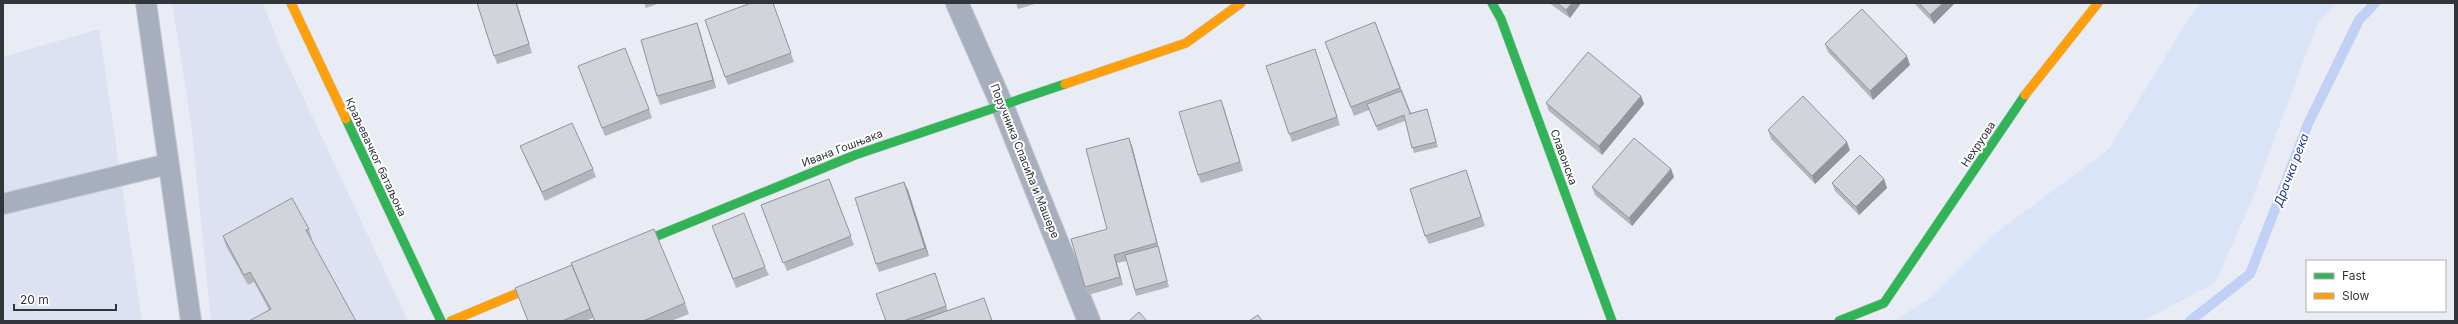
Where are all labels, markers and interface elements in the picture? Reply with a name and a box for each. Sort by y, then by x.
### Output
street label: Поручника Спасића и Машере [987,82,1063,240]
street label: Краљевачког батаљона [342,95,410,219]
street label: Нехруова [1958,119,1998,169]
street label: Ивана Гошњака [799,126,885,170]
street label: Славонска [1547,127,1581,187]
water label: Драчка река [2270,131,2312,210]
legend [2306,260,2446,312]
text: Fast [2342,268,2366,283]
scale bar [14,286,116,312]
text: Slow [2342,288,2370,303]
text: 20 m [20,292,49,307]

